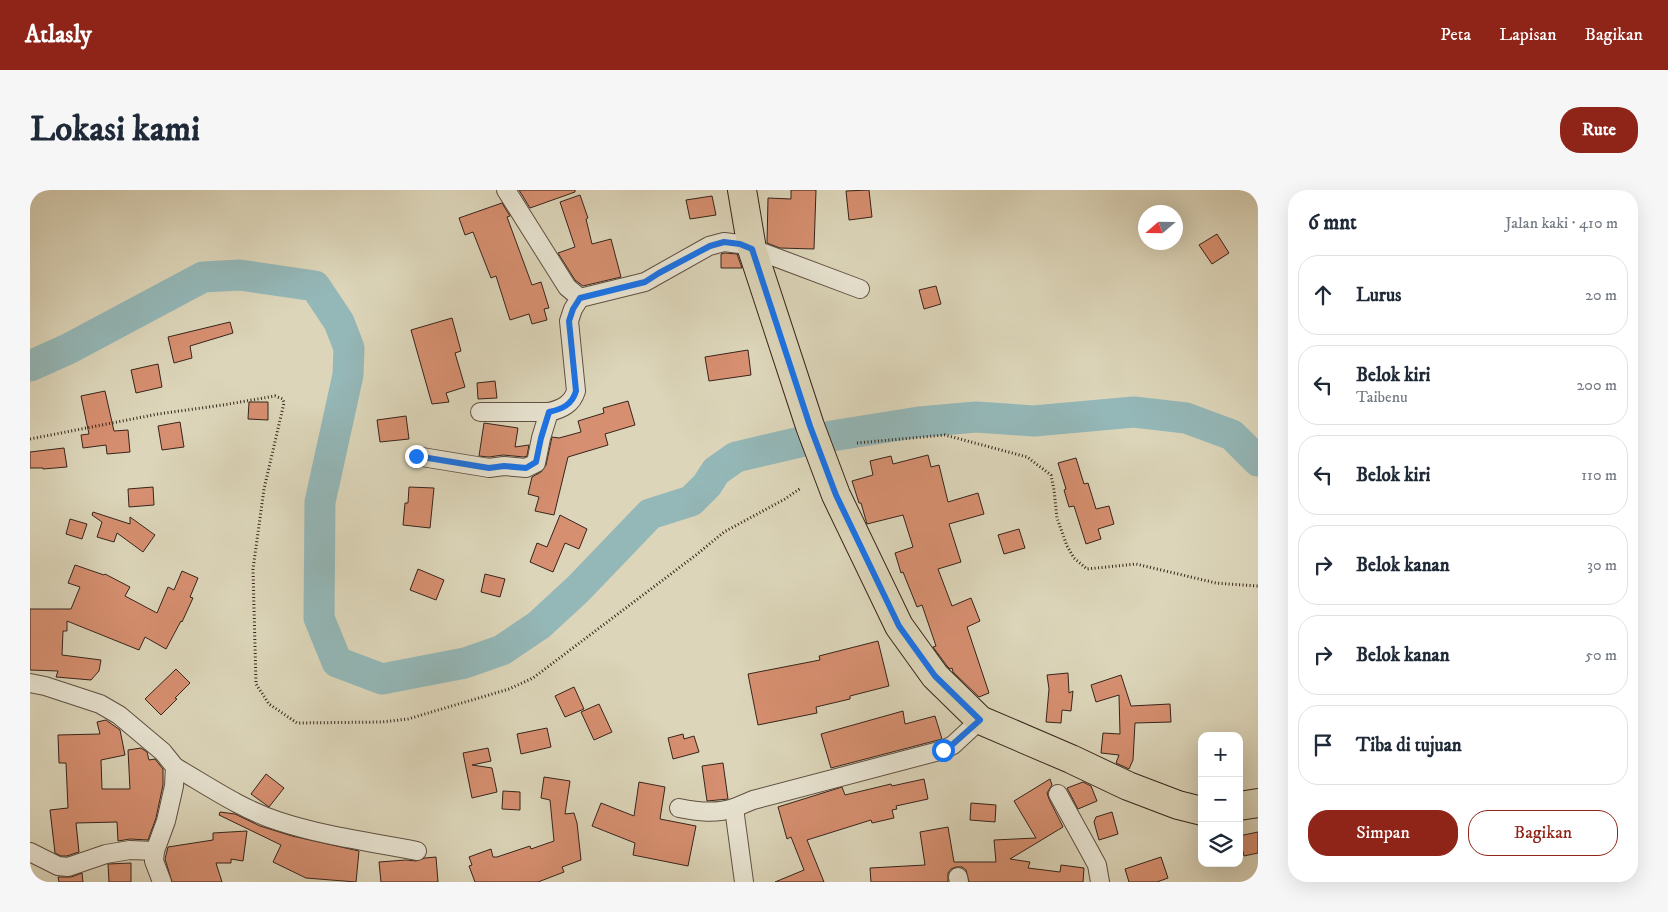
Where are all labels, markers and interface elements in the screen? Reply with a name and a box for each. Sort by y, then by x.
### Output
text: Atlasly [25,20,92,50]
text: Peta [1440,24,1471,46]
text: Lapisan [1499,24,1557,46]
text: Bagikan [1585,24,1643,46]
button: Rute [1560,107,1638,153]
text: Lokasi kami [30,108,200,152]
north arrow [1138,205,1183,250]
text: 6 mnt [1308,210,1357,236]
text: Jalan kaki · 410 m [1505,213,1618,233]
icon: ahead [1309,281,1337,309]
text: Lurus [1356,284,1401,307]
text: 20 m [1585,285,1617,305]
text: Belok kiri [1356,364,1430,387]
icon: left [1309,371,1337,399]
text: 200 m [1576,375,1617,395]
text: Taibenu [1356,387,1408,407]
route end [405,445,428,468]
icon: left [1309,461,1337,489]
text: Belok kiri [1356,464,1430,487]
text: 110 m [1581,465,1617,485]
icon: right [1309,551,1337,579]
text: Belok kanan [1356,554,1450,577]
text: 30 m [1587,555,1617,575]
icon: right [1309,641,1337,669]
text: Belok kanan [1356,644,1450,667]
text: 50 m [1585,645,1617,665]
icon: arrive [1309,731,1337,759]
map controls [1198,732,1243,867]
button: + [1198,732,1243,777]
text: Tiba di tujuan [1356,734,1462,757]
route start [932,739,955,762]
button: − [1198,777,1243,822]
button: Simpan [1308,810,1458,856]
button: Bagikan [1468,810,1618,856]
button: layers [1198,822,1243,867]

